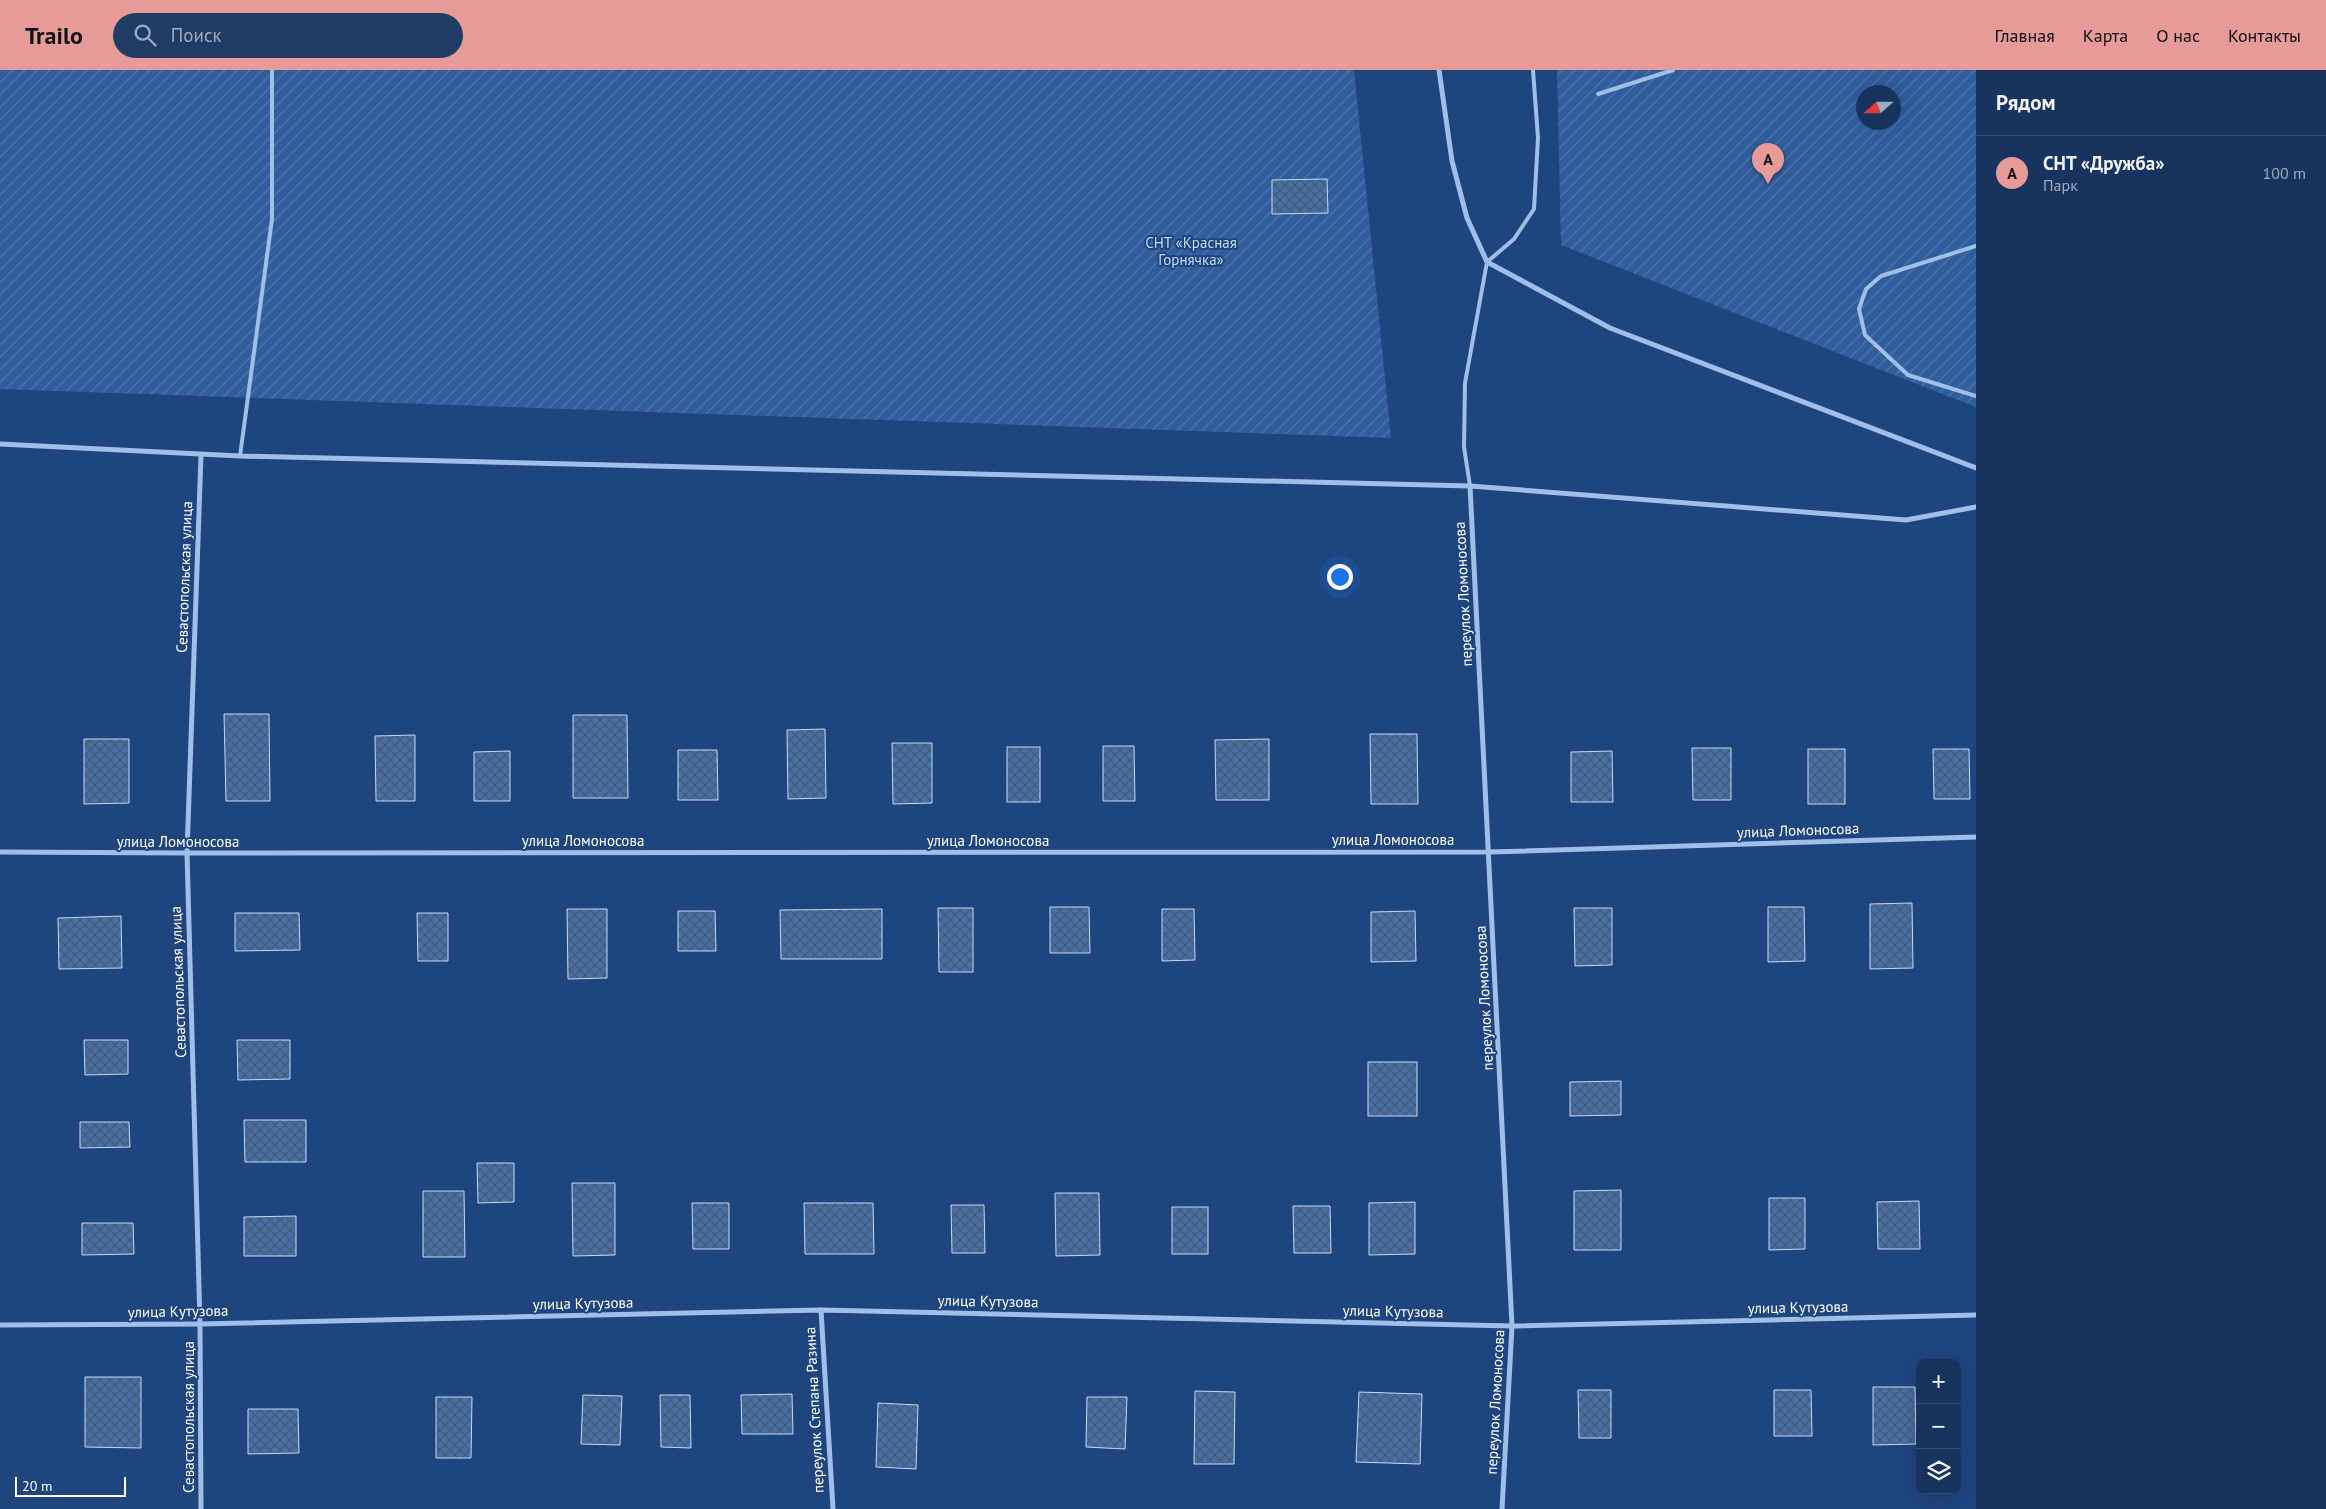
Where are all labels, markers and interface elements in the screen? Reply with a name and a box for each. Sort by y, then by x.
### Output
search box [113,13,463,58]
text: Trailo [25,20,83,51]
icon: search [131,21,159,49]
text: Поиск [171,23,222,47]
text: Главная [1994,24,2055,47]
text: Карта [2083,24,2128,47]
text: О нас [2156,24,2200,47]
text: Контакты [2228,24,2301,47]
north arrow [1856,85,1901,130]
text: Рядом [1996,89,2055,116]
pin: A [1752,143,1784,184]
text: СНТ «Дружба» [2043,151,2164,175]
text: A [2007,163,2017,183]
text: 100 m [2263,163,2306,183]
text: Парк [2043,175,2078,195]
park label: СНТ «Красная Горнячка» [1145,233,1237,269]
street label: Севастопольская улица [172,501,196,653]
street label: переулок Ломоносова [1450,521,1476,667]
your location [1327,564,1353,590]
street label: улица Ломоносова [1736,818,1860,842]
street label: улица Ломоносова [1332,830,1454,849]
street label: улица Ломоносова [522,831,644,850]
street label: улица Ломоносова [927,831,1049,850]
street label: улица Ломоносова [117,832,239,851]
street label: Севастопольская улица [166,906,190,1058]
street label: переулок Ломоносова [1471,925,1497,1071]
street label: улица Кутузова [937,1291,1039,1311]
street label: улица Кутузова [532,1293,634,1313]
street label: улица Кутузова [1747,1297,1849,1317]
street label: улица Кутузова [127,1301,229,1321]
street label: улица Кутузова [1342,1301,1444,1321]
street label: переулок Степана Разина [800,1326,828,1494]
street label: переулок Ломоносова [1482,1329,1508,1475]
street label: Севастопольская улица [179,1341,198,1493]
map controls [1916,1359,1961,1494]
button: + [1916,1359,1961,1404]
button: − [1916,1404,1961,1449]
button: layers [1916,1449,1961,1494]
scale bar [15,1474,126,1497]
text: 20 m [22,1477,52,1495]

